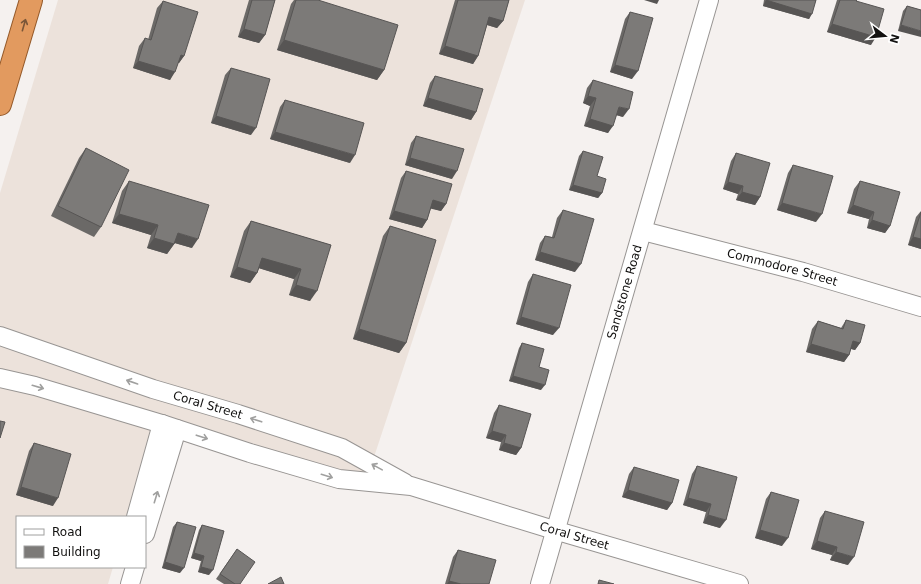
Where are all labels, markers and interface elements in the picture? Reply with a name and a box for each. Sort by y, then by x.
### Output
north arrow [865,16,905,56]
one-way arrow [20,19,28,32]
text: N [887,32,902,45]
street label: Sandstone Road [604,243,645,341]
street label: Commodore Street [726,246,840,289]
one-way arrow [126,377,138,385]
one-way arrow [31,384,44,391]
street label: Coral Street [171,388,245,422]
one-way arrow [250,416,263,423]
one-way arrow [196,434,209,441]
one-way arrow [371,463,383,471]
one-way arrow [320,473,333,480]
one-way arrow [153,491,160,504]
legend [16,516,146,568]
street label: Coral Street [538,519,611,553]
text: Road [52,525,82,539]
text: Building [52,545,101,559]

